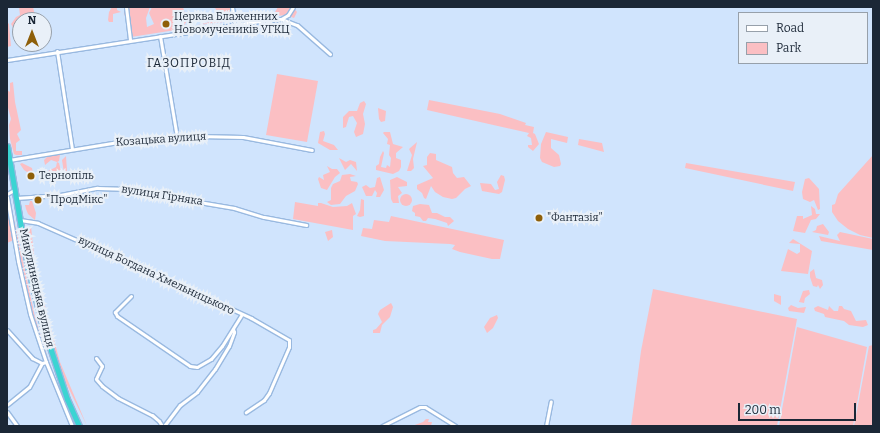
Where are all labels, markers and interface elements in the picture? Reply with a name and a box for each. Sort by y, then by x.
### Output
place label: Церква Блаженних Новомучеників УГКЦ [174,11,290,37]
north arrow [12,12,52,52]
legend [738,12,868,64]
text: N [28,14,36,27]
marker: Церква Блаженних Новомучеників УГКЦ [161,19,171,29]
text: Road [776,21,804,35]
text: Park [776,41,801,55]
district label: ГАЗОПРОВІД [147,57,231,71]
street label: Козацька вулиця [115,130,207,150]
place label: Тернопіль [39,169,94,183]
marker: Тернопіль [26,171,36,181]
street label: вулиця Гірняка [120,183,204,209]
place label: "ПродМікс" [46,193,107,207]
marker: "ПродМікс" [33,195,43,205]
place label: "Фантазія" [547,211,603,225]
marker: "Фантазія" [534,213,544,223]
street label: Микулинецька вулиця [16,227,56,349]
street label: вулиця Богдана Хмельницького [76,234,236,318]
scale bar [740,395,858,421]
text: 200 m [745,403,781,417]

